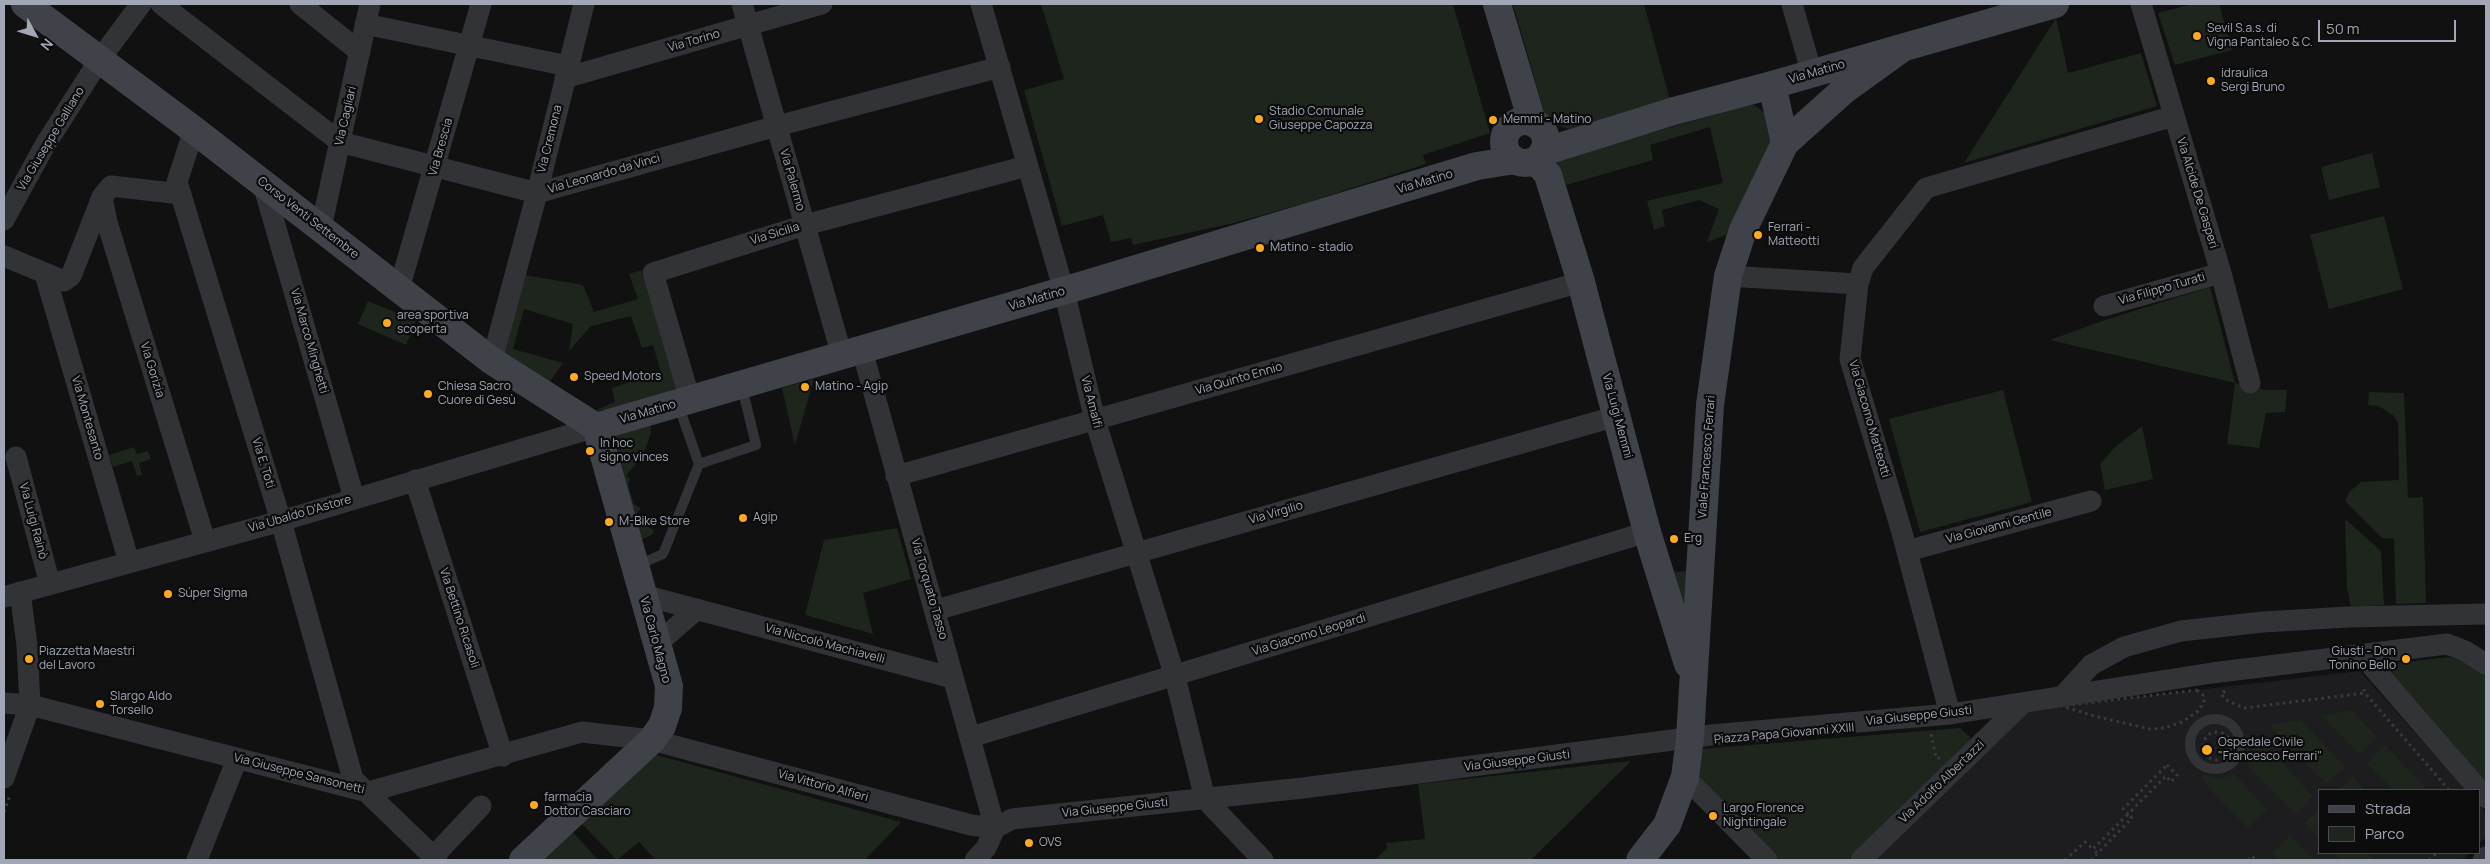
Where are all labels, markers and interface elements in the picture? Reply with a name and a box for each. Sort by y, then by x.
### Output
north arrow [10,10,60,60]
scale bar [2320,10,2458,42]
text: 50 m [2326,18,2360,39]
place label: Sevil S.a.s. di Vigna Pantaleo & C. [2207,22,2313,50]
street label: Via Torino [666,27,722,55]
marker: Sevil S.a.s. di Vigna Pantaleo & C. [2191,30,2203,42]
text: N [36,35,58,55]
street label: Via Matino [1787,57,1847,87]
place label: idraulica Sergi Bruno [2221,67,2285,95]
marker: idraulica Sergi Bruno [2205,75,2217,87]
street label: Via Giuseppe Galliano [14,85,88,193]
street label: Via Cagliari [332,85,360,147]
street label: Via Cremona [535,104,565,174]
place label: Stadio Comunale Giuseppe Capozza [1269,105,1372,133]
marker: Stadio Comunale Giuseppe Capozza [1253,113,1265,125]
place label: Memmi - Matino [1503,113,1591,127]
marker: Memmi - Matino [1487,114,1499,126]
street label: Via Brescia [426,116,456,178]
street label: Via Alcide De Gasperi [2173,136,2221,250]
street label: Via Palermo [776,147,808,213]
street label: Via Leonardo da Vinci [546,151,662,197]
street label: Via Matino [1395,167,1455,197]
street label: Corso Venti Settembre [254,174,362,262]
street label: Via Sicilia [749,220,801,248]
place label: Ferrari - Matteotti [1768,221,1819,249]
marker: Ferrari - Matteotti [1752,229,1764,241]
place label: Matino - stadio [1270,241,1353,255]
marker: Matino - stadio [1254,242,1266,254]
street label: Via Filippo Turati [2117,270,2207,308]
street label: Via Matino [1007,284,1067,314]
street label: Via Marco Minghetti [287,287,331,395]
place label: area sportiva scoperta [397,309,469,337]
marker: area sportiva scoperta [381,317,393,329]
street label: Via Gorizia [137,340,167,400]
street label: Via Giacomo Matteotti [1845,359,1893,479]
street label: Via Quinto Ennio [1194,360,1284,398]
place label: Speed Motors [584,370,661,384]
marker: Speed Motors [568,371,580,383]
street label: Via Luigi Memmi [1599,372,1635,460]
street label: Via Montesanto [68,374,106,462]
street label: Via Amalfi [1078,374,1104,430]
place label: Chiesa Sacro Cuore di Gesù [438,380,516,408]
place label: Matino - Agip [815,380,888,394]
marker: Matino - Agip [799,381,811,393]
marker: Chiesa Sacro Cuore di Gesù [422,388,434,400]
street label: Viale Francesco Ferrari [1696,395,1718,519]
street label: Via Matino [618,397,678,427]
street label: Via E. Toti [249,436,277,490]
place label: In hoc signo vinces [600,437,669,465]
marker: In hoc signo vinces [584,445,596,457]
street label: Via Luigi Rainò [16,481,50,561]
street label: Via Ubaldo D'Astore [247,492,353,536]
street label: Via Virgilio [1247,498,1305,528]
street label: Via Giovanni Gentile [1945,505,2053,547]
place label: Agip [753,511,778,525]
marker: Agip [737,512,749,524]
place label: M-Bike Store [619,515,690,529]
marker: M-Bike Store [603,516,615,528]
place label: Erg [1684,532,1702,546]
marker: Erg [1668,533,1680,545]
street label: Via Torquato Tasso [908,537,950,641]
street label: Via Bettino Ricasoli [436,566,482,670]
place label: Súper Sigma [178,587,248,601]
marker: Súper Sigma [162,588,174,600]
street label: Via Carlo Magno [637,595,673,685]
street label: Via Giacomo Leopardi [1250,611,1368,659]
street label: Via Niccolò Machiavelli [764,621,886,667]
place label: Piazzetta Maestri del Lavoro [39,645,135,673]
place label: Giusti - Don Tonino Bello [2329,645,2396,673]
marker: Piazzetta Maestri del Lavoro [23,653,35,665]
marker: Giusti - Don Tonino Bello [2400,653,2412,665]
place label: Slargo Aldo Torsello [110,690,172,718]
marker: Slargo Aldo Torsello [94,698,106,710]
street label: Via Giuseppe Giusti [1865,703,1973,729]
street label: Piazza Papa Giovanni XXIII [1713,721,1855,747]
place label: Ospedale Civile "Francesco Ferrari" [2218,736,2322,764]
street label: Via Adolfo Albertazzi [1896,738,1988,826]
marker: Ospedale Civile "Francesco Ferrari" [2200,743,2214,757]
street label: Via Giuseppe Giusti [1463,747,1571,775]
street label: Via Giuseppe Sansonetti [232,751,366,797]
street label: Via Vittorio Alfieri [776,767,870,805]
legend [2318,789,2480,854]
place label: farmacia Dottor Casciaro [544,791,631,819]
street label: Via Giuseppe Giusti [1061,795,1169,821]
text: Strada [2365,798,2411,819]
marker: farmacia Dottor Casciaro [528,799,540,811]
place label: Largo Florence Nightingale [1723,802,1804,830]
marker: Largo Florence Nightingale [1707,810,1719,822]
text: Parco [2365,823,2404,844]
place label: OVS [1039,836,1062,850]
marker: OVS [1023,837,1035,849]

